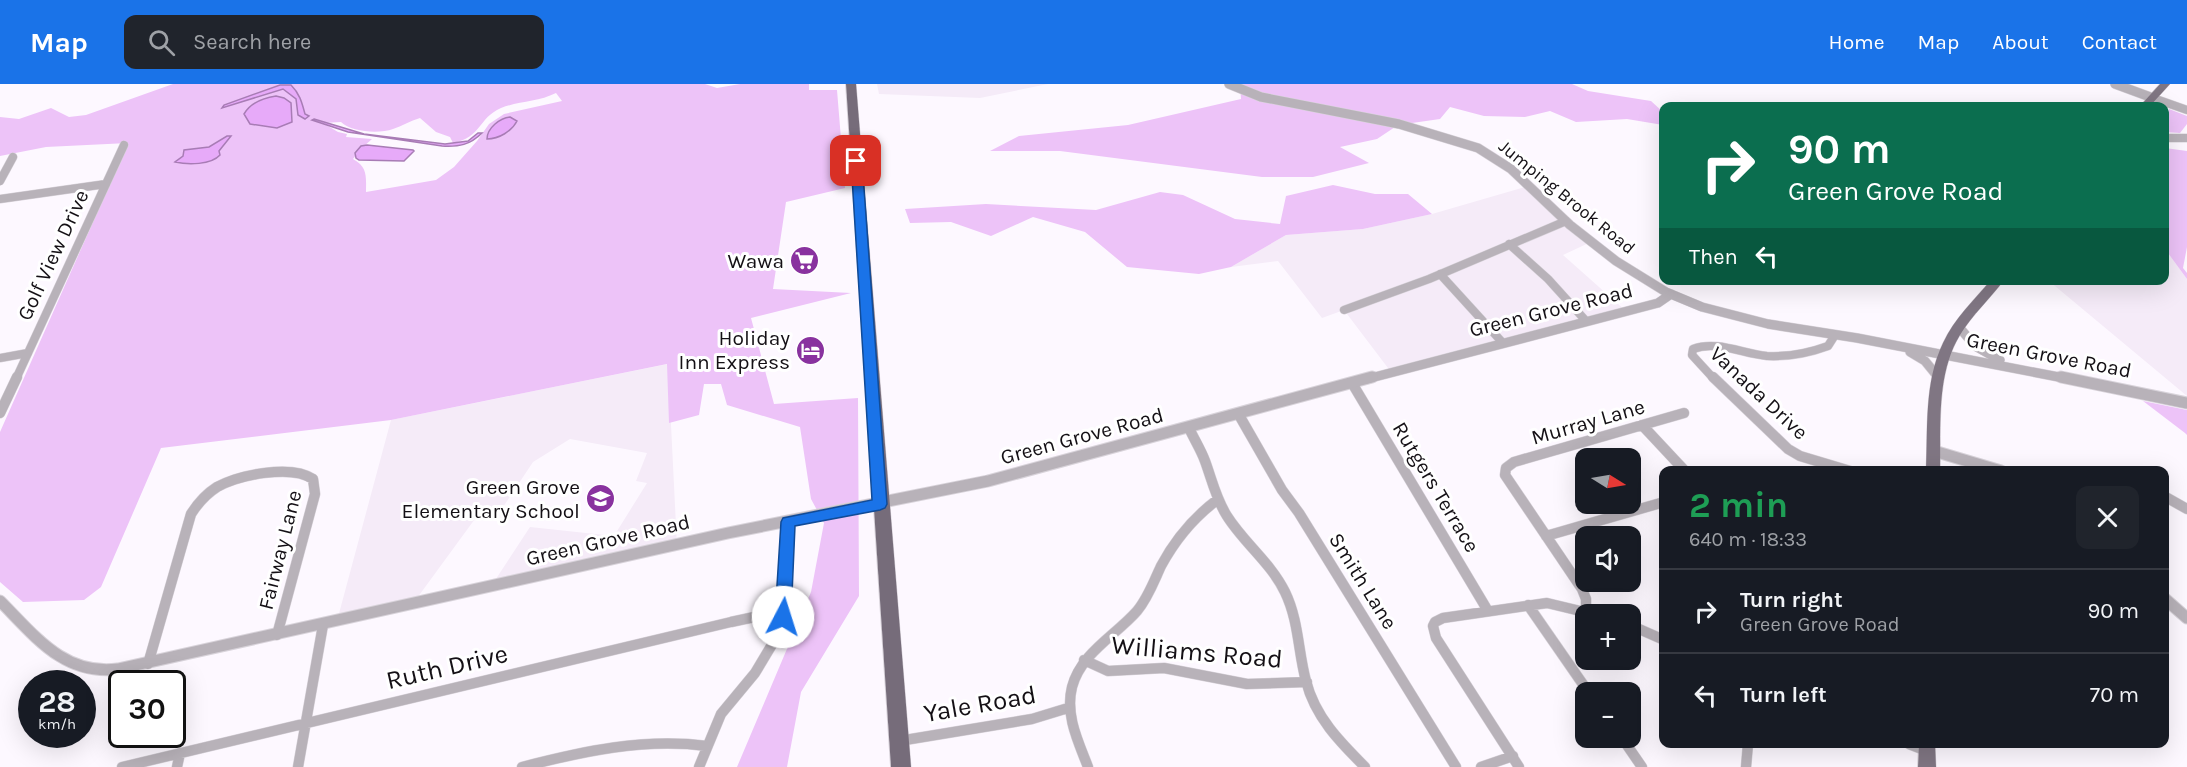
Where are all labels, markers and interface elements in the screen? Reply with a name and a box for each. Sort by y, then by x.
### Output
search box [124,15,544,69]
text: Map [30,26,88,59]
icon: search [145,26,178,59]
text: Search here [193,29,311,55]
text: Home [1829,30,1885,54]
text: Map [1918,30,1959,54]
text: About [1992,30,2049,54]
text: Contact [2082,30,2157,54]
text: 90 m [1788,124,1891,174]
icon: right [1689,126,1767,204]
pin [830,135,881,186]
street label: Jumping Brook Road [1494,135,1640,259]
icon: arrive [839,144,872,177]
text: Green Grove Road [1788,175,2004,207]
street label: Golf View Drive [12,186,94,324]
icon: left [1750,240,1783,273]
text: Then [1689,244,1738,270]
supermarket icon: Wawa [789,245,821,277]
place label: Wawa [728,249,784,273]
street label: Green Grove Road [1467,278,1635,342]
place label: Holiday Inn Express [679,326,790,374]
street label: Green Grove Road [1964,327,2134,383]
hotel icon: Holiday Inn Express [795,334,827,366]
street label: Vanada Drive [1705,342,1813,444]
street label: Murray Lane [1529,394,1647,450]
street label: Green Grove Road [998,403,1166,469]
street label: Rutgers Terrace [1388,417,1484,557]
north arrow [1575,448,1641,514]
map controls [1575,448,1641,748]
place label: Green Grove Elementary School [402,475,580,523]
school or university icon: Green Grove Elementary School [585,483,617,515]
text: 2 min [1689,484,1788,526]
button: close [2076,486,2139,549]
street label: Fairway Lane [254,488,306,612]
street label: Green Grove Road [524,509,692,571]
button: sound [1575,526,1641,592]
street label: Smith Lane [1324,528,1402,634]
text: 640 m · 18:33 [1689,528,1807,551]
position arrow [751,585,815,649]
text: Turn right [1740,587,1843,613]
icon: right [1689,595,1722,628]
text: 90 m [2087,598,2139,624]
button: + [1575,604,1641,670]
text: Green Grove Road [1740,613,1900,636]
street label: Williams Road [1110,629,1284,675]
street label: Ruth Drive [383,638,511,696]
speed limit sign: 30 [108,670,186,748]
street label: Yale Road [921,679,1039,729]
icon: left [1689,679,1722,712]
button: − [1575,682,1641,748]
text: Turn left [1740,682,1827,708]
text: 70 m [2090,682,2139,708]
text: 28 [38,684,76,720]
text: km/h [38,715,76,733]

